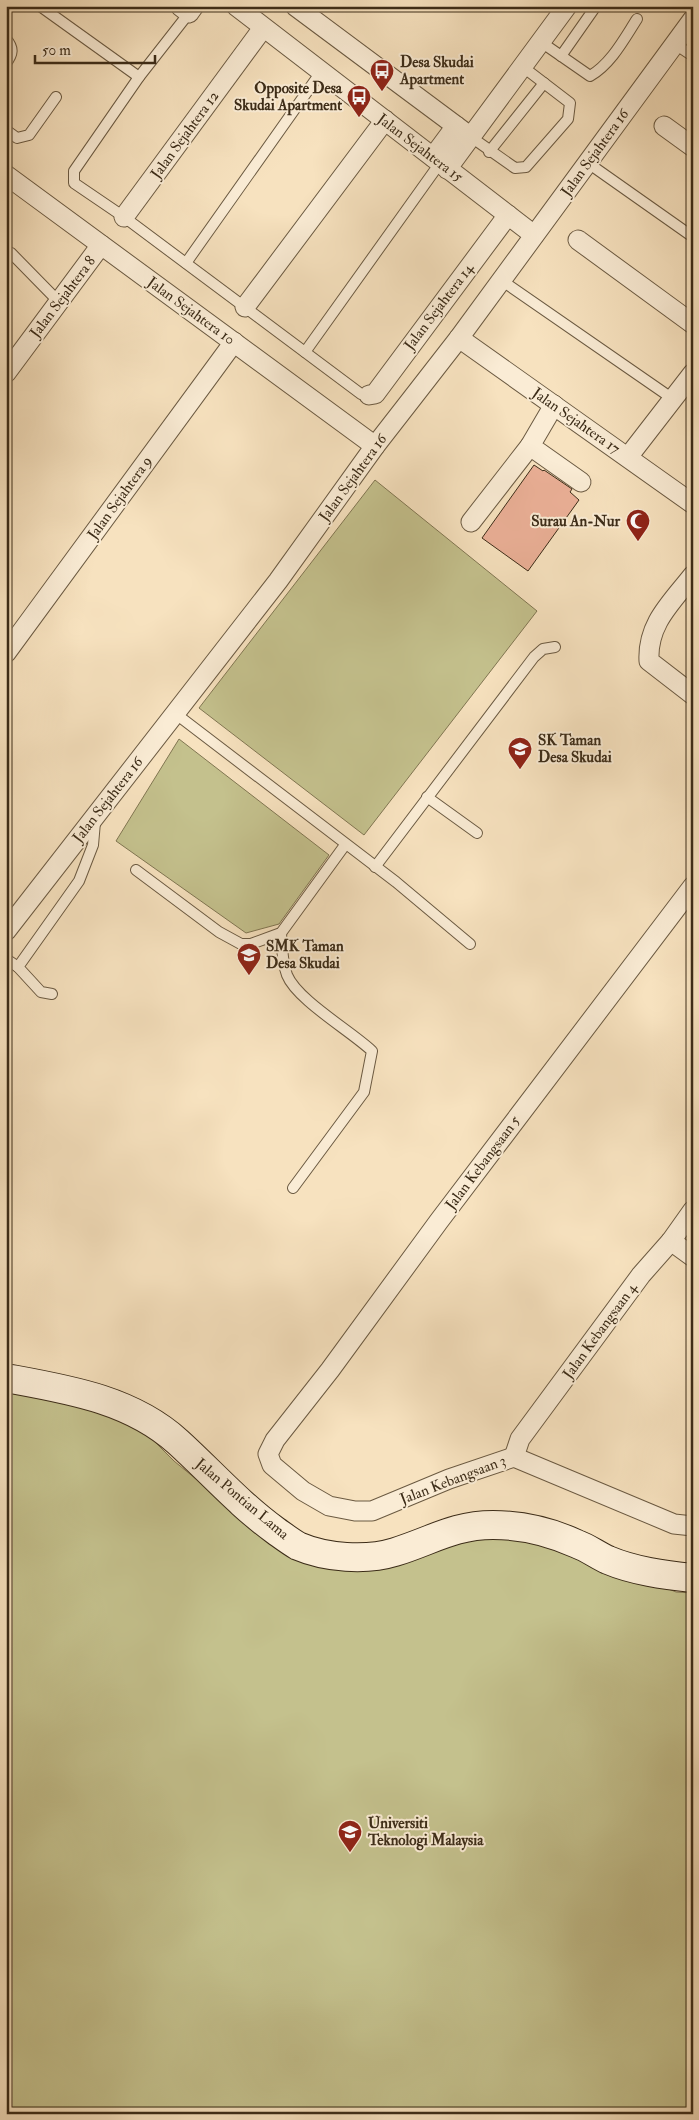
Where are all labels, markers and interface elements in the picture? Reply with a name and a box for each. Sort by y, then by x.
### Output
scale bar [35,32,155,64]
text: 50 m [42,41,71,60]
place label: Desa Skudai Apartment [399,53,474,90]
bus stop icon: Desa Skudai Apartment [369,58,395,92]
place label: Opposite Desa Skudai Apartment [234,79,343,116]
bus stop icon: Opposite Desa Skudai Apartment [346,84,372,118]
street label: Jalan Sejahtera 12 [146,87,224,184]
street label: Jalan Sejahtera 16 [556,104,635,202]
street label: Jalan Sejahtera 15 [372,109,467,188]
street label: Jalan Sejahtera 8 [25,252,101,343]
street label: Jalan Sejahtera 14 [399,259,479,356]
street label: Jalan Sejahtera 10 [142,272,239,350]
street label: Jalan Sejahtera 17 [527,383,624,459]
street label: Jalan Sejahtera 16 [314,429,393,527]
street label: Jalan Sejahtera 9 [83,453,157,545]
mosque icon: Surau An-Nur [625,508,651,542]
place label: Surau An-Nur [531,512,620,531]
place label: SK Taman Desa Skudai [538,731,612,767]
school or university icon: SK Taman Desa Skudai [507,736,533,770]
street label: Jalan Sejahtera 16 [68,752,149,848]
place label: SMK Taman Desa Skudai [266,937,344,973]
school or university icon: SMK Taman Desa Skudai [236,942,262,976]
street label: Jalan Kebangsaan 5 [441,1112,526,1215]
street label: Jalan Kebangsaan 4 [558,1278,643,1384]
street label: Jalan Kebangsaan 3 [396,1451,509,1510]
street label: Jalan Pontian Lama [190,1454,293,1545]
place label: Universiti Teknologi Malaysia [367,1814,484,1851]
school or university icon: Universiti Teknologi Malaysia [337,1819,363,1853]

